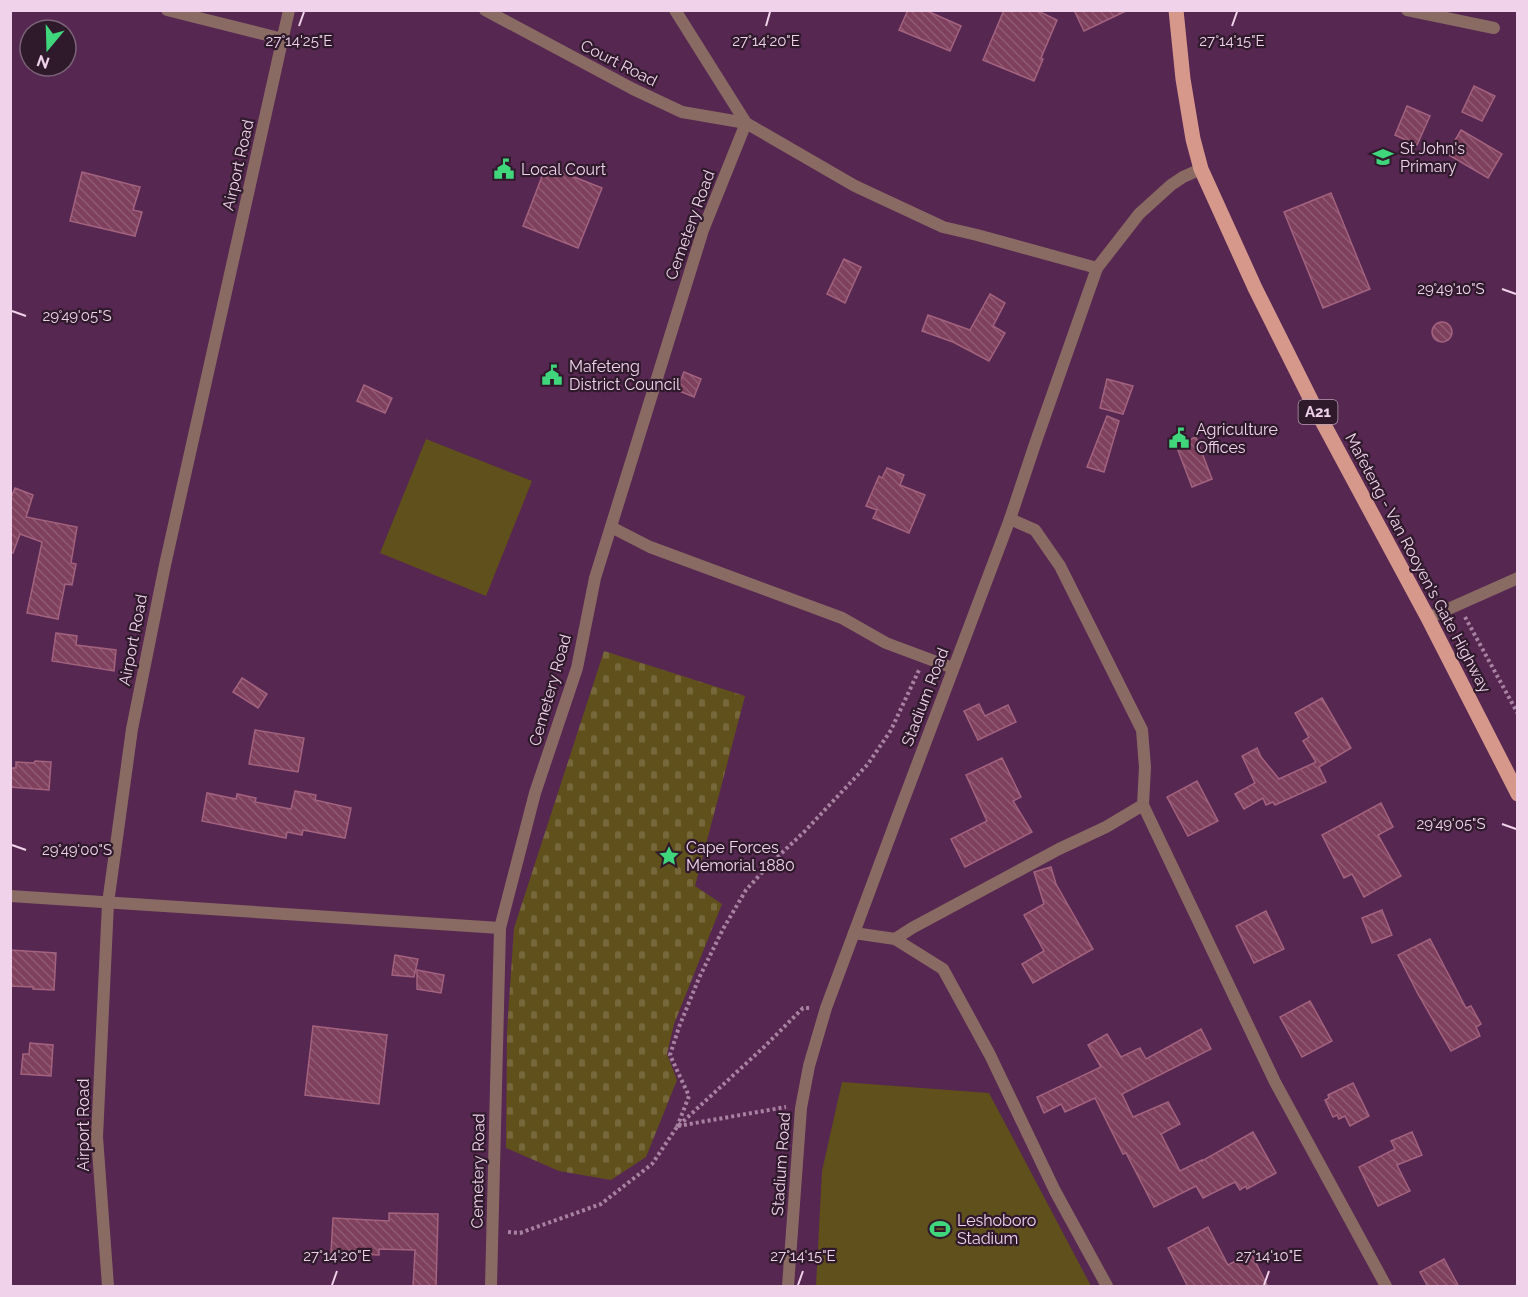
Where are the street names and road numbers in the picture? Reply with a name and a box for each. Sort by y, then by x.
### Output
street label: Court Road [578,36,661,90]
street label: Airport Road [218,118,258,212]
street label: Cemetery Road [661,168,719,282]
road number: A21 [1298,400,1338,424]
street label: Mafeteng - Van Rooyen's Gate Highway [1341,430,1495,696]
street label: Airport Road [115,593,151,687]
street label: Cemetery Road [525,632,575,748]
street label: Stadium Road [898,645,952,749]
street label: Airport Road [74,1079,93,1171]
street label: Stadium Road [768,1112,794,1216]
street label: Cemetery Road [467,1113,489,1229]

